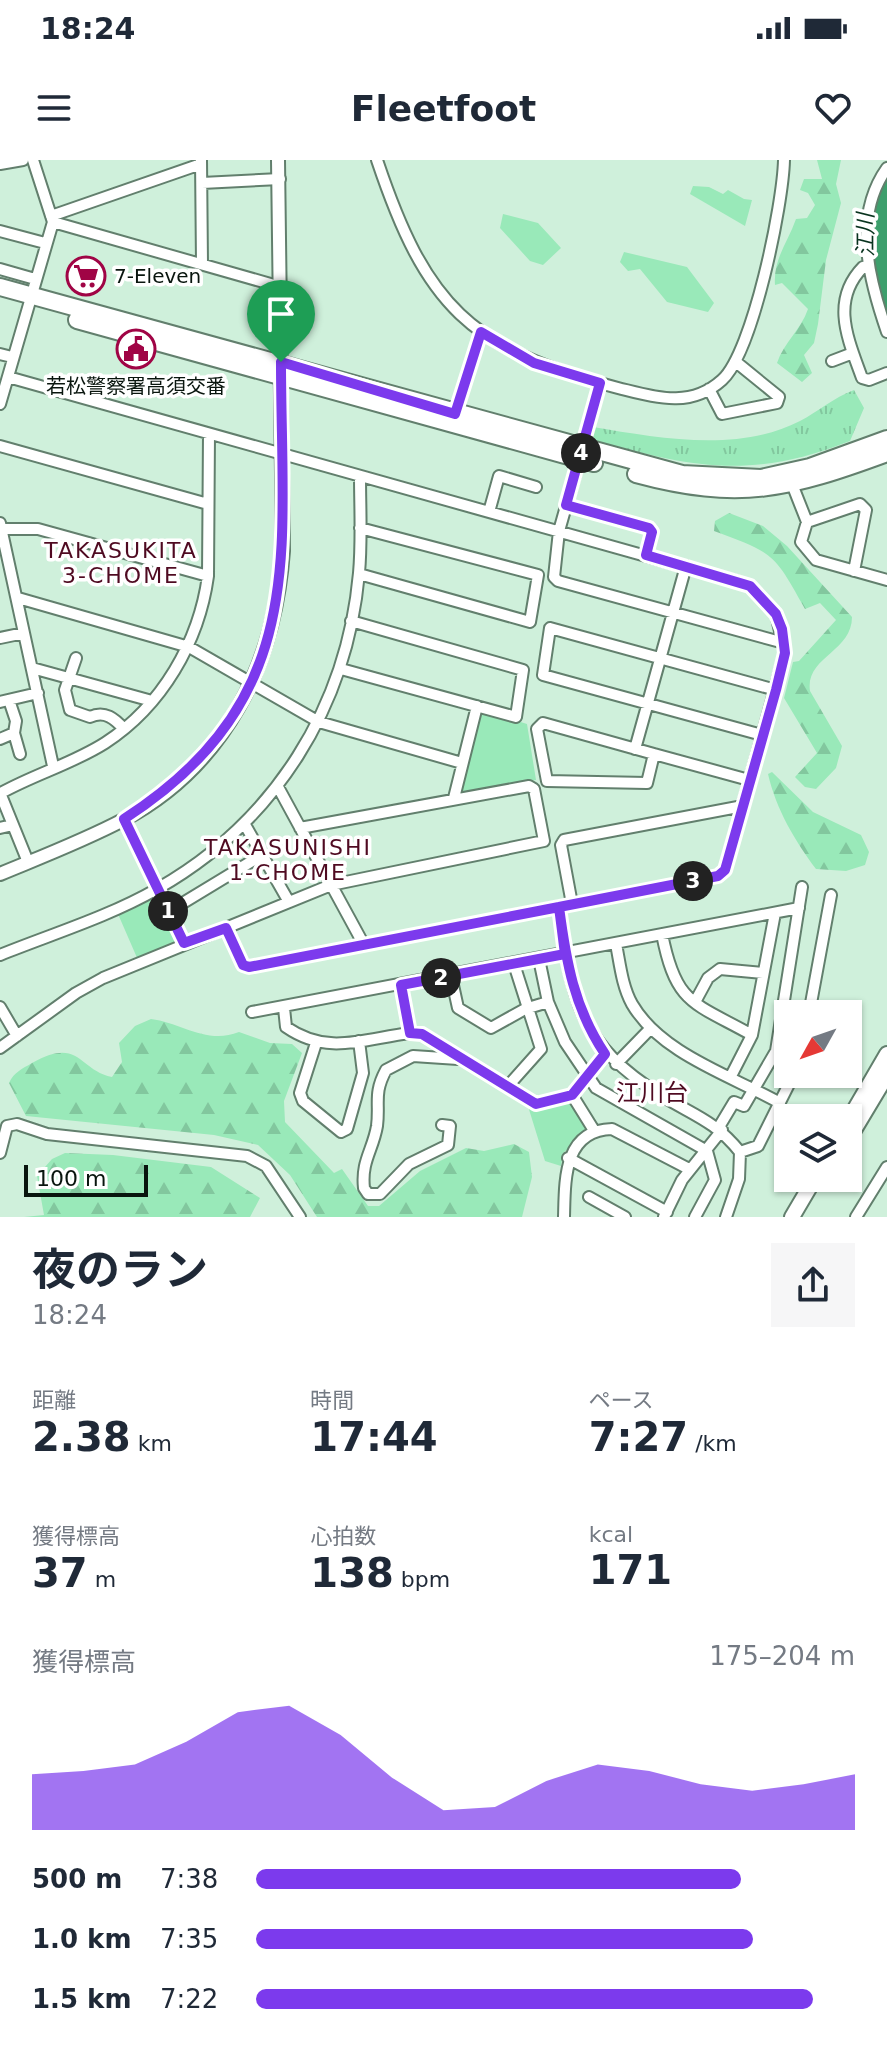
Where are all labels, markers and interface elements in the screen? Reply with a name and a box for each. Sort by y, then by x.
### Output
text: 18:24 [40,11,136,46]
icon: menu [32,86,76,130]
icon: heart [811,86,855,130]
text: Fleetfoot [351,88,536,129]
water label: 江川 [853,211,878,257]
supermarket icon: 7-Eleven [65,255,107,297]
place label: 7-Eleven [114,264,201,288]
pin [247,280,315,362]
icon: arrive [259,292,303,336]
public building icon: 若松警察署高須交番 [115,328,157,370]
place label: 若松警察署高須交番 [46,374,226,398]
pin: 4 [561,433,601,473]
text: 4 [573,440,589,465]
district label: TAKASUKITA 3-CHOME [43,538,198,588]
district label: TAKASUNISHI 1-CHOME [203,835,372,885]
pin: 3 [673,861,713,901]
text: 3 [685,868,701,893]
pin: 1 [148,891,188,931]
text: 1 [160,898,176,923]
pin: 2 [421,958,461,998]
text: 2 [433,965,449,990]
north arrow [774,1000,862,1088]
map controls [774,1000,862,1192]
district label: 江川台 [616,1079,688,1107]
button: layers [774,1104,862,1192]
scale bar [24,1161,148,1197]
text: 100 m [36,1166,106,1191]
button: share [771,1243,855,1327]
text: 夜のラン [32,1244,208,1295]
text: 18:24 [32,1300,107,1330]
text: 距離 [32,1388,76,1413]
text: 時間 [310,1388,354,1413]
text: ペース [589,1388,654,1413]
text: 2.38 [32,1414,131,1460]
text: 17:44 [310,1414,438,1460]
text: 7:27 [589,1414,688,1460]
text: km [131,1431,172,1456]
text: /km [688,1431,737,1456]
text: kcal [589,1522,633,1547]
text: 獲得標高 [32,1524,120,1549]
text: 心拍数 [310,1524,376,1549]
text: 171 [589,1547,672,1593]
text: 37 [32,1550,88,1596]
text: 138 [310,1550,394,1596]
text: m [88,1567,116,1592]
text: bpm [394,1567,450,1592]
text: 175–204 m [709,1641,855,1671]
text: 獲得標高 [32,1647,136,1677]
text: 500 m [32,1864,122,1894]
text: 7:38 [160,1864,218,1894]
text: 1.0 km [32,1924,132,1954]
text: 7:35 [160,1924,218,1954]
text: 1.5 km [32,1984,132,2014]
text: 7:22 [160,1984,218,2014]

